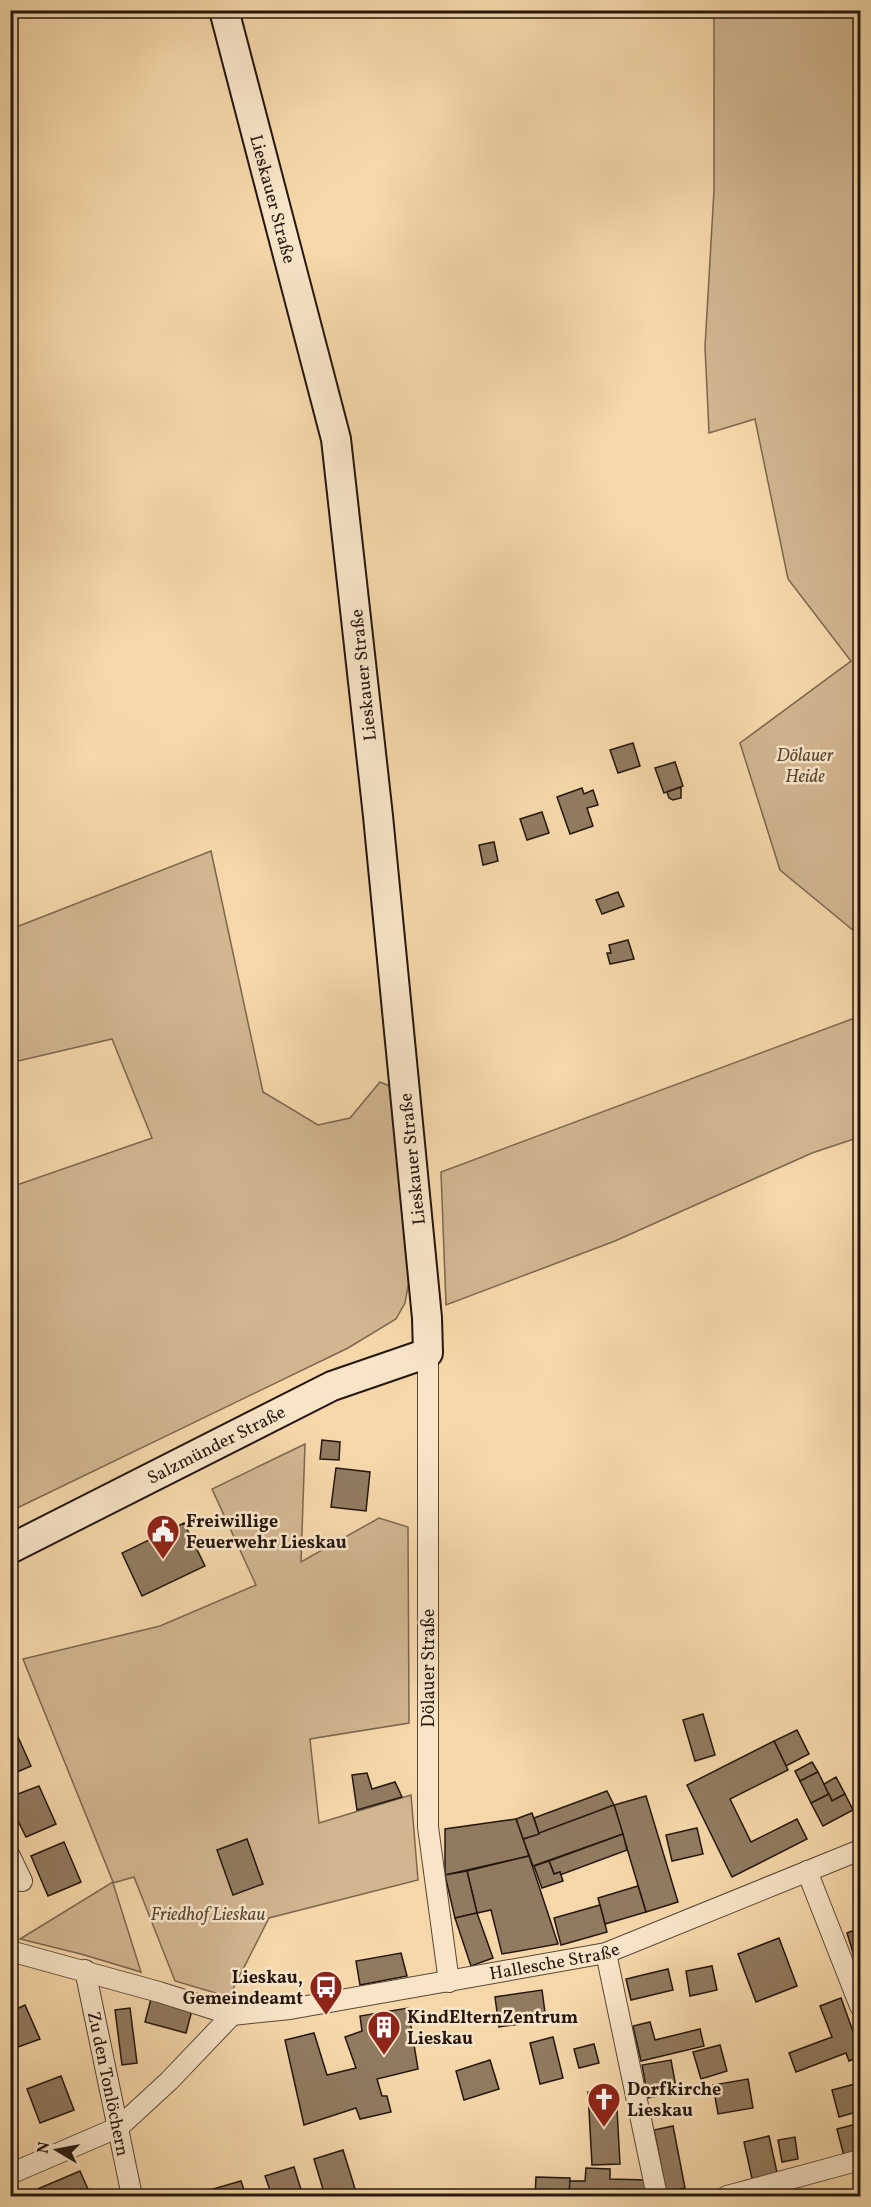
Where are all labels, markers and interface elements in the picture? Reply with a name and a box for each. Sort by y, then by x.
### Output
street label: Lieskauer Straße [242,132,301,267]
street label: Lieskauer Straße [345,608,384,742]
park label: Dölauer Heide [777,744,834,790]
street label: Lieskauer Straße [394,1092,433,1226]
street label: Salzmünder Straße [143,1401,290,1492]
place label: Freiwillige Feuerwehr Lieskau [186,1510,347,1556]
public building icon: Freiwillige Feuerwehr Lieskau [145,1513,181,1560]
street label: Dölauer Straße [417,1609,442,1727]
park label: Friedhof Lieskau [151,1903,265,1928]
street label: Hallesche Straße [488,1938,624,1987]
place label: Lieskau, Gemeindeamt [183,1966,303,2012]
bus stop icon: Lieskau, Gemeindeamt [308,1969,344,2016]
place label: KindElternZentrum Lieskau [407,2006,578,2052]
street label: Zu den Tonlöchern [80,2009,134,2159]
building icon: KindElternZentrum Lieskau [366,2009,402,2056]
place label: Dorfkirche Lieskau [627,2078,721,2124]
church icon: Dorfkirche Lieskau [586,2081,622,2128]
north arrow [27,2120,87,2180]
text: N [32,2140,56,2155]

